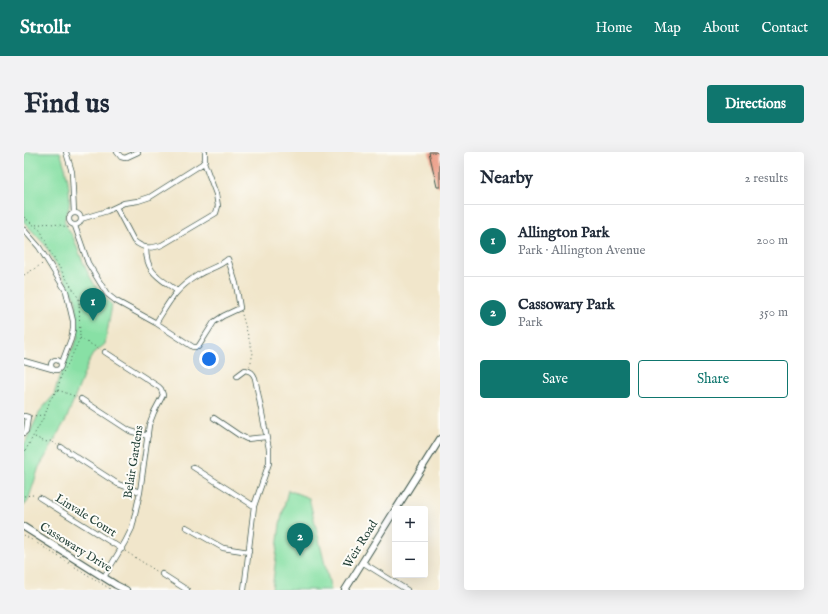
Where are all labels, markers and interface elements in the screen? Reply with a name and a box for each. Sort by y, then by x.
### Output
text: Strollr [20,16,71,40]
text: Home [596,19,632,37]
text: Map [654,19,681,37]
text: About [703,19,739,37]
text: Contact [761,19,808,37]
button: Directions [707,85,804,123]
text: Find us [24,87,110,122]
text: Nearby [480,168,533,189]
text: 2 results [744,170,788,187]
text: Allington Park [518,223,609,242]
text: 1 [491,232,495,249]
text: 200 m [756,232,788,249]
text: Park · Allington Avenue [518,242,646,259]
pin: 1 [80,288,106,321]
text: Cassowary Park [518,295,615,314]
text: 2 [490,304,496,321]
text: 350 m [759,304,788,321]
text: Park [518,314,543,331]
your location [199,349,219,369]
button: Save [480,360,630,398]
button: Share [638,360,788,398]
street label: Belair Gardens [120,424,147,500]
street label: Linvale Court [52,491,119,540]
map controls [392,506,428,578]
button: + [392,506,428,542]
street label: Weir Road [340,517,381,571]
street label: Cassowary Drive [37,519,115,576]
pin: 2 [287,523,313,556]
button: − [392,542,428,578]

